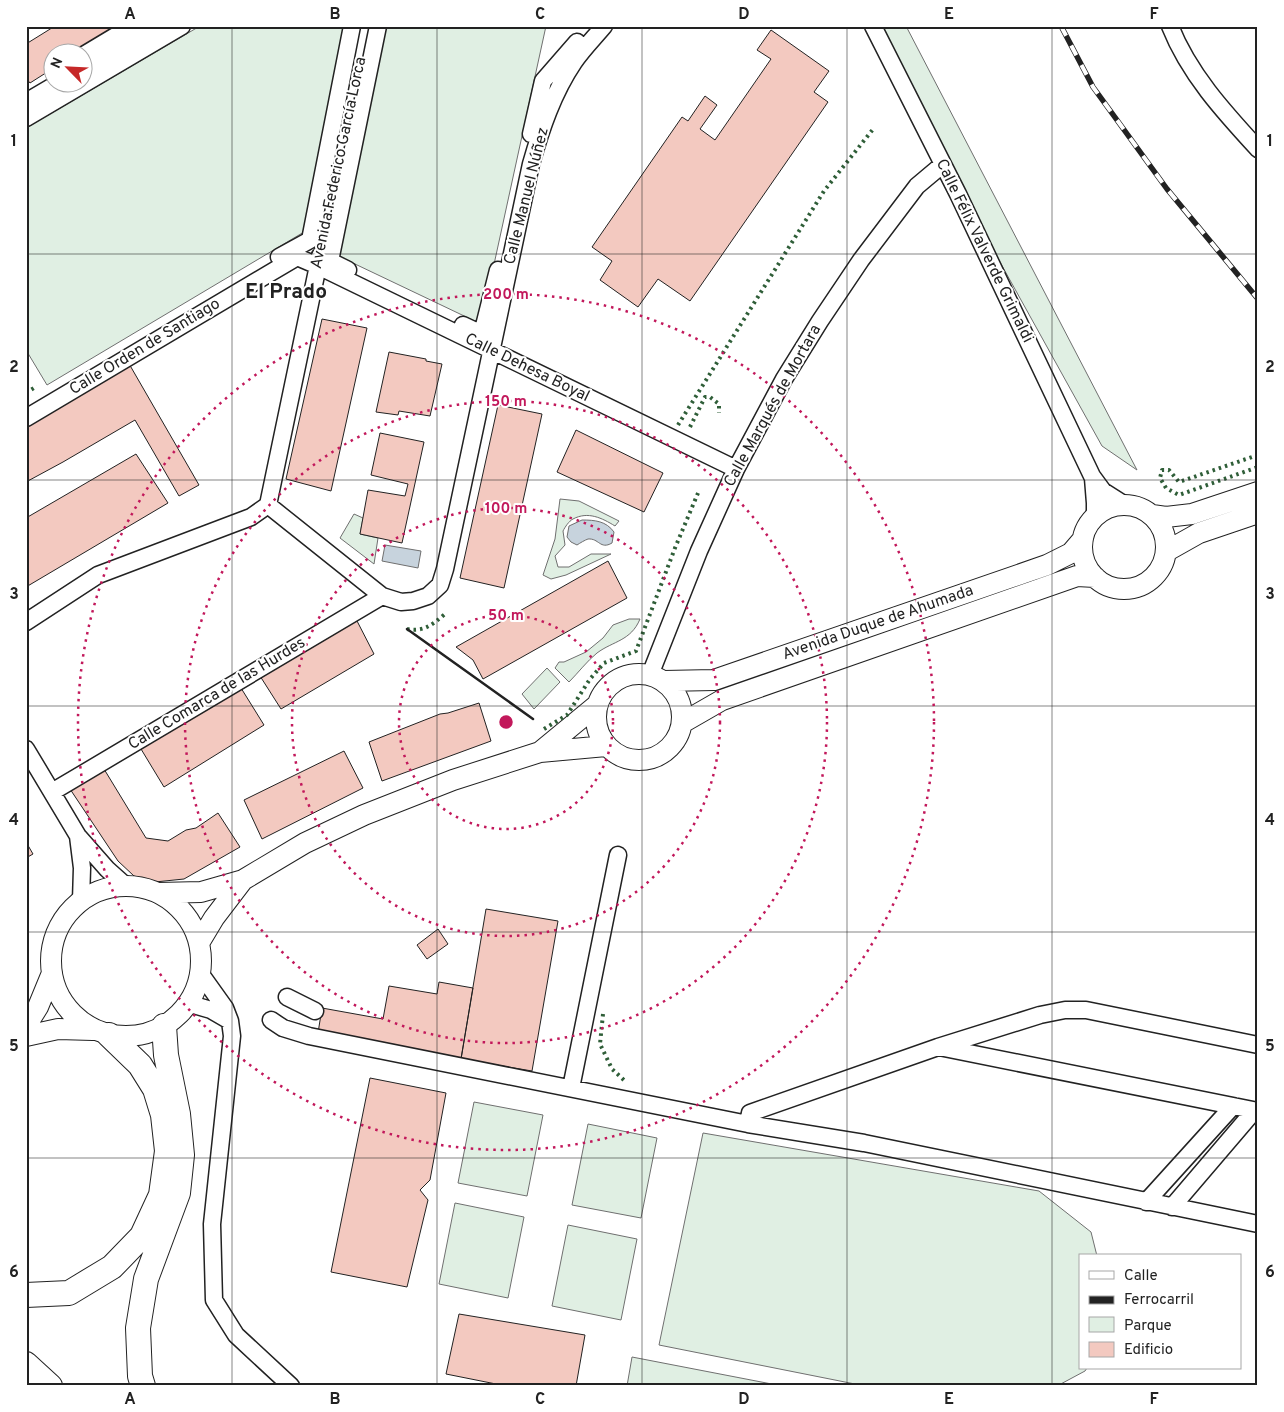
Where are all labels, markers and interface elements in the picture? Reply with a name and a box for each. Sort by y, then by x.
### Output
text: A [124,5,136,25]
text: B [329,5,341,25]
text: C [535,5,545,25]
text: D [738,5,750,25]
text: E [944,5,954,25]
text: F [1149,5,1159,25]
north arrow [42,42,92,92]
text: N [48,55,67,71]
street label: Avenida Federico García Lorca [307,55,371,271]
street label: Calle Manuel Núñez [500,125,554,267]
text: 1 [11,132,17,152]
text: 1 [1267,132,1273,152]
street label: Calle Félix Valverde Grimaldi [931,156,1037,346]
district label: El Prado [245,279,327,306]
text: 200 m [483,286,529,305]
street label: Calle Orden de Santiago [66,294,224,400]
street label: Calle Marqués de Mortara [720,321,826,491]
street label: Calle Dehesa Boyal [461,329,593,407]
text: 2 [9,358,19,378]
text: 2 [1265,358,1275,378]
text: 150 m [485,393,527,412]
text: 100 m [485,500,527,519]
street label: Avenida Duque de Ahumada [780,581,976,665]
text: 3 [9,585,19,605]
text: 3 [1265,585,1275,605]
text: 50 m [488,607,524,626]
street label: Calle Comarca de las Hurdes [125,633,309,755]
centre of rings [497,713,515,731]
text: 4 [9,811,19,831]
text: 4 [1265,811,1275,831]
text: 5 [9,1037,19,1057]
text: 5 [1265,1037,1275,1057]
legend [1079,1254,1242,1370]
text: 6 [9,1263,19,1283]
text: 6 [1265,1263,1275,1283]
text: Calle [1124,1267,1158,1286]
text: Ferrocarril [1124,1291,1194,1310]
text: Parque [1124,1317,1172,1336]
text: Edificio [1124,1341,1173,1360]
text: A [124,1390,136,1410]
text: B [329,1390,341,1410]
text: C [535,1390,545,1410]
text: D [738,1390,750,1410]
text: E [944,1390,954,1410]
text: F [1149,1390,1159,1410]

